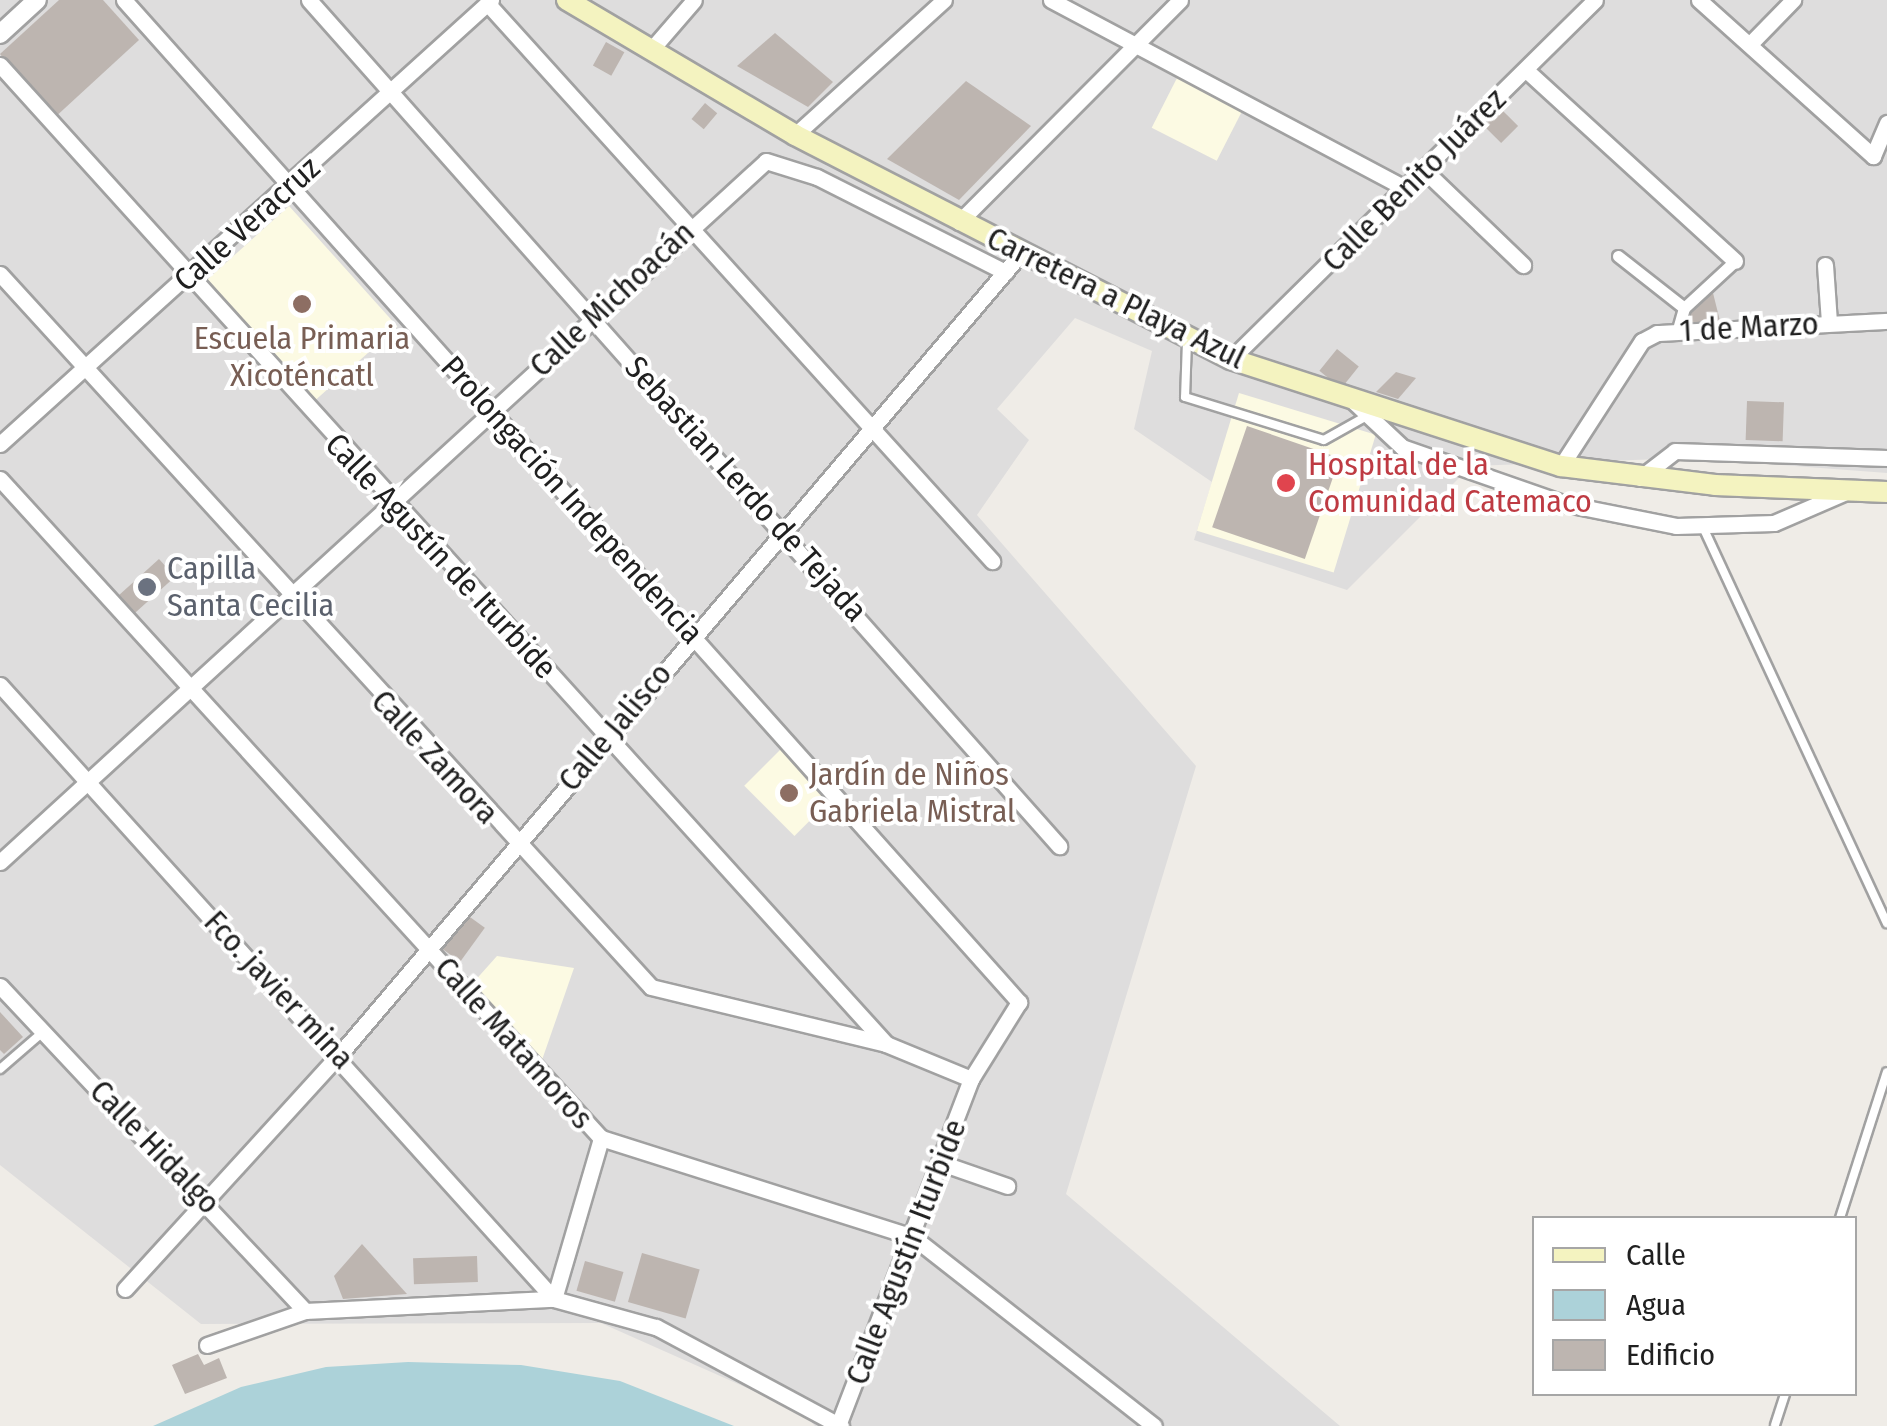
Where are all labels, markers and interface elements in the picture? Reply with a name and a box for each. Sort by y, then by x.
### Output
street label: Calle Benito Juárez [1314,80,1514,280]
street label: Calle Veracruz [166,149,328,299]
street label: Calle Michoacán [522,213,702,385]
street label: Carretera a Playa Azul [981,219,1251,377]
marker: Escuela Primaria Xicoténcatl [291,293,313,315]
street label: 1 de Marzo [1679,304,1819,350]
place label: Escuela Primaria Xicoténcatl [194,320,410,395]
street label: Prolongación Independencia [433,348,711,652]
street label: Sebastian Lerdo de Tejada [617,349,875,629]
street label: Calle Agustín de Iturbide [317,425,565,687]
place label: Hospital de la Comunidad Catemaco [1308,446,1592,521]
marker: Hospital de la Comunidad Catemaco [1273,470,1299,496]
place label: Capilla Santa Cecilia [167,550,334,625]
marker: Capilla Santa Cecilia [136,576,158,598]
street label: Calle Jalisco [550,655,680,799]
street label: Calle Zamora [363,682,507,832]
place label: Jardín de Niños Gabriela Mistral [809,756,1015,831]
marker: Jardín de Niños Gabriela Mistral [778,782,800,804]
street label: Fco. javier mina [196,903,362,1077]
street label: Calle Matamoros [427,949,601,1137]
street label: Calle Hidalgo [82,1072,228,1222]
street label: Calle Agustín Iturbide [838,1114,974,1390]
legend [1532,1216,1857,1396]
text: Calle [1626,1237,1686,1273]
text: Agua [1626,1287,1686,1323]
text: Edificio [1626,1337,1715,1373]

